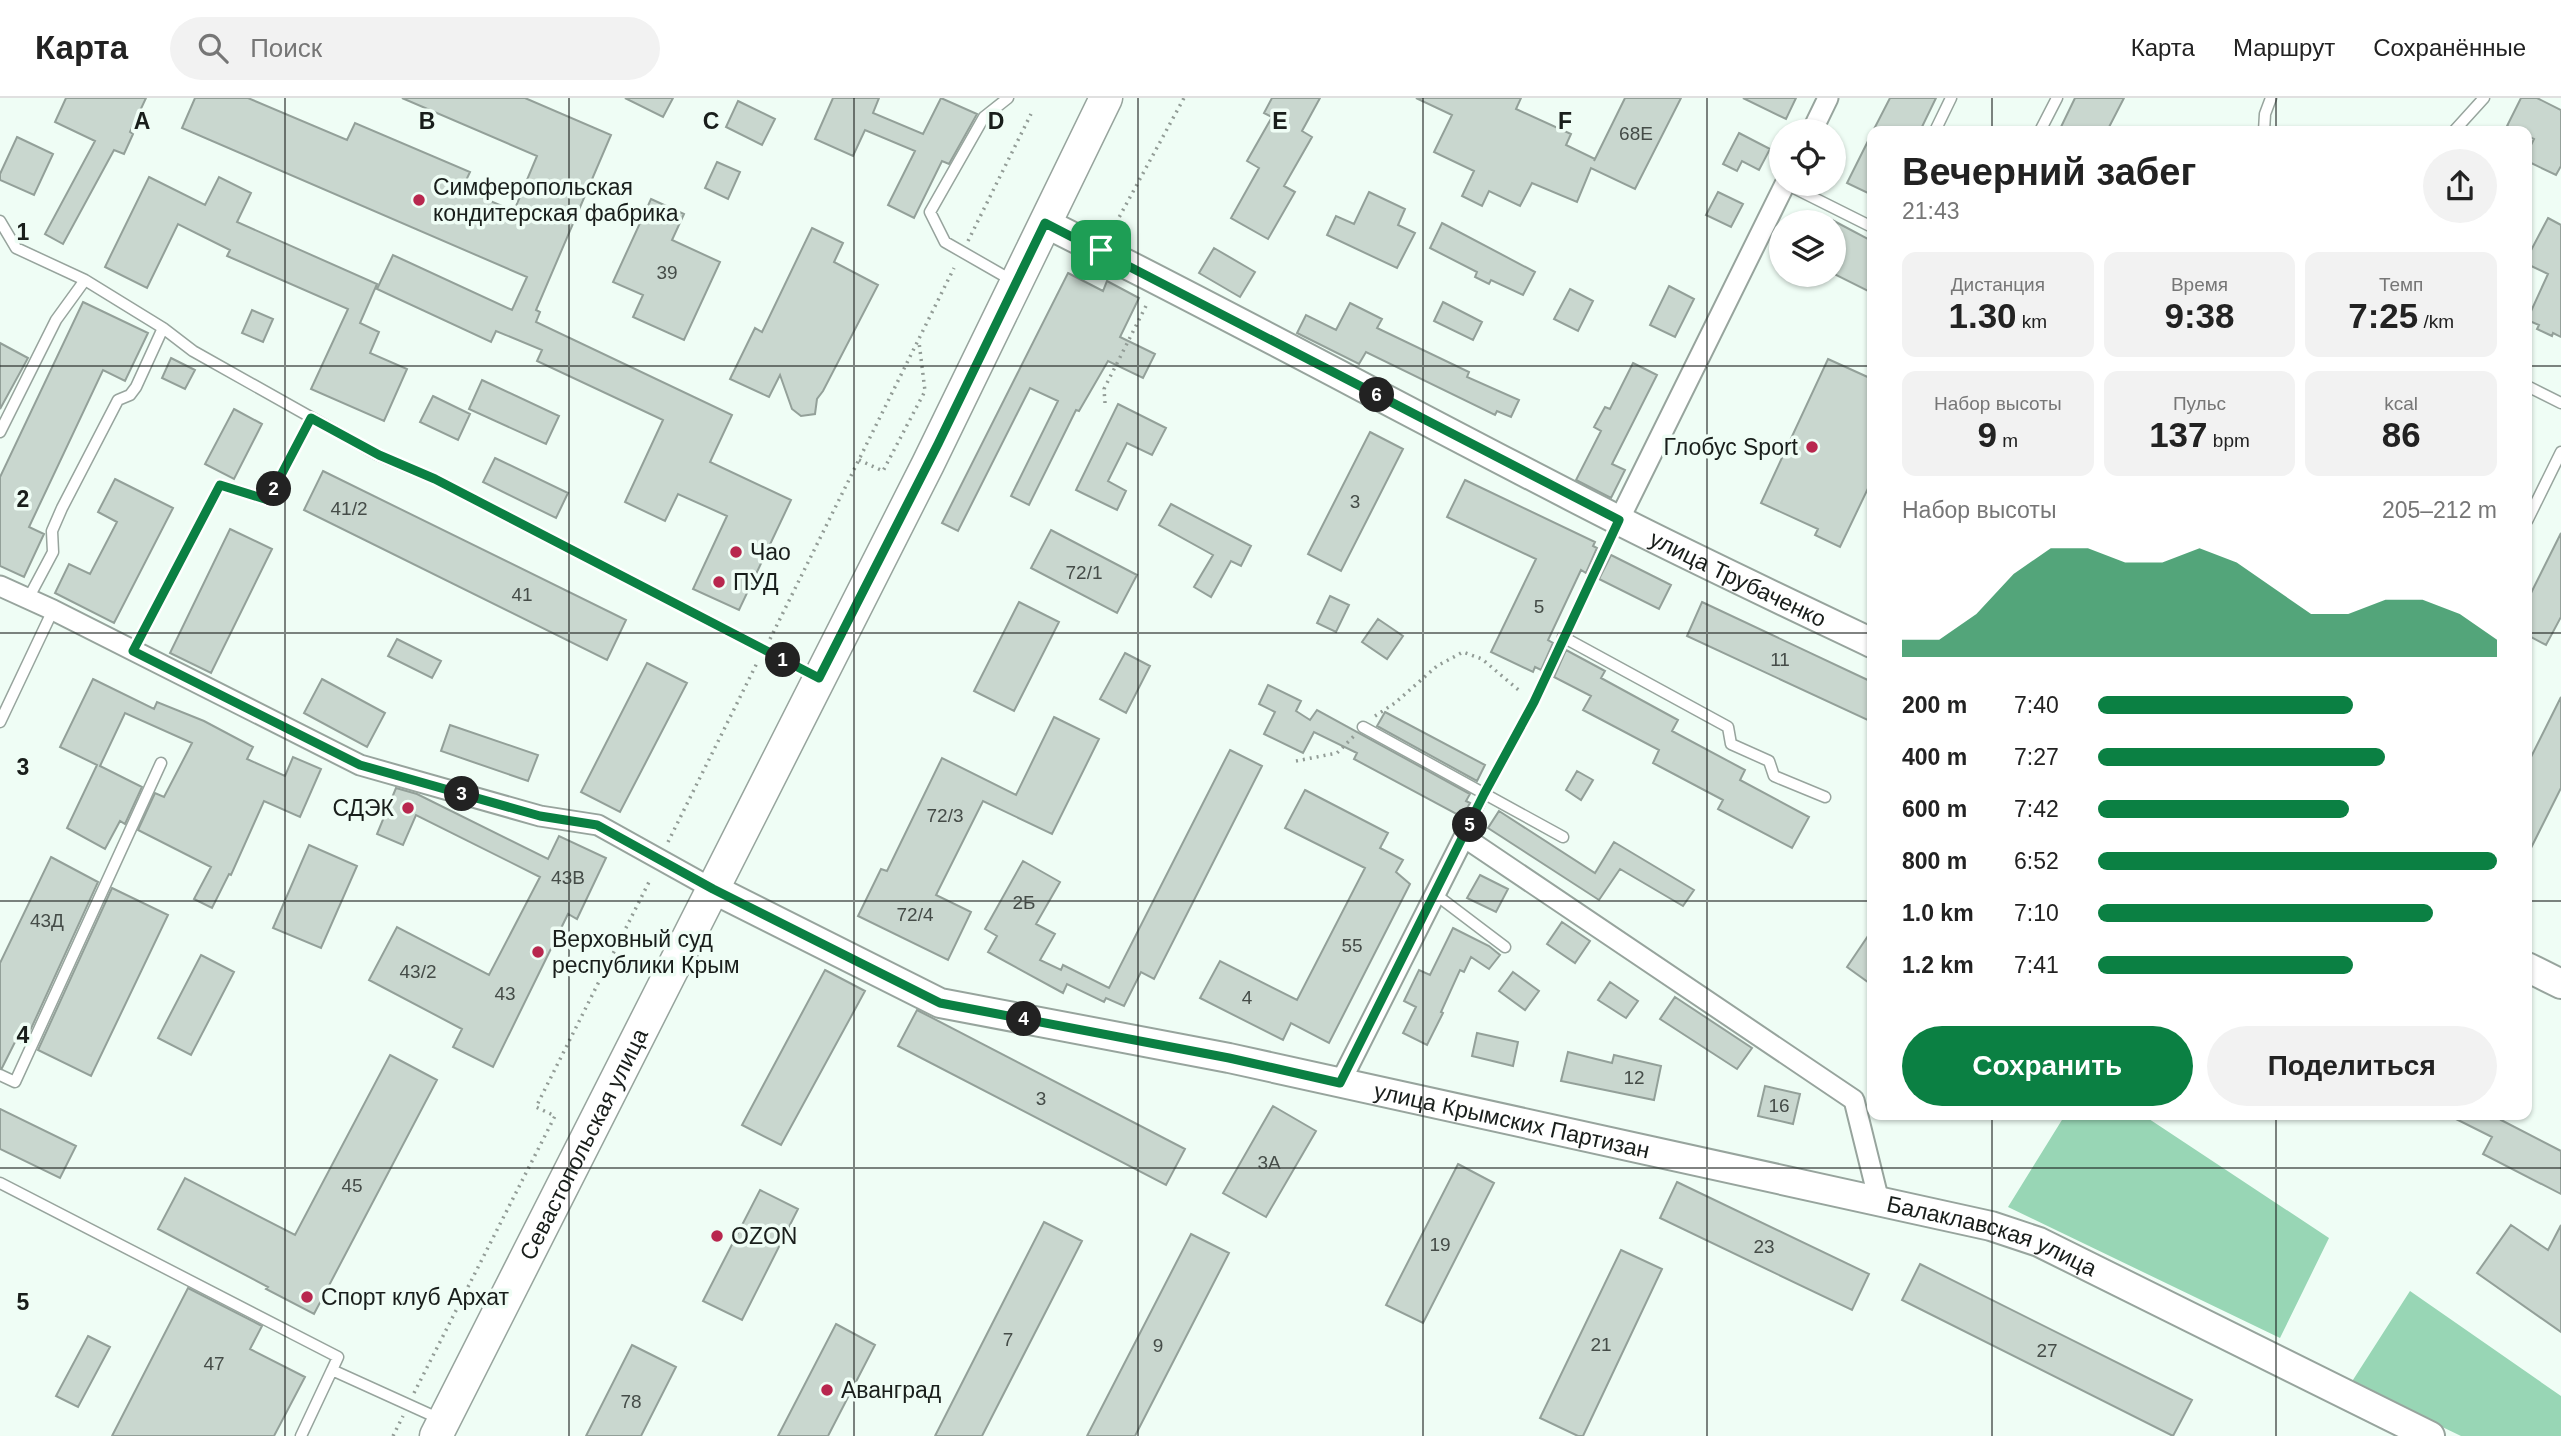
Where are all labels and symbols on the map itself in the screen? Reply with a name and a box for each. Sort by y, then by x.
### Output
text: A [134,108,150,134]
text: B [419,108,435,134]
text: C [703,108,719,134]
text: D [988,108,1004,134]
text: E [1272,108,1288,134]
text: F [1558,108,1572,134]
house number: 68Е [1619,123,1653,144]
place label: Симферопольская кондитерская фабрика [433,174,679,226]
marker: Симферопольская кондитерская фабрика [411,192,427,208]
text: 1 [17,219,30,245]
pin [1071,220,1131,280]
house number: 39 [656,262,678,283]
pin: 6 [1360,378,1394,412]
place label: Глобус Sport [1664,434,1799,460]
marker: Глобус Sport [1804,439,1820,455]
pin: 2 [256,472,292,506]
text: 2 [17,486,29,512]
house number: 3 [1350,491,1360,512]
house number: 41/2 [331,498,367,519]
street label: улица Трубаченко [1646,525,1830,632]
place label: Чао [750,539,791,565]
marker: Чао [728,544,744,560]
house number: 72/1 [1066,562,1102,583]
place label: ПУД [733,569,779,595]
marker: ПУД [711,574,727,590]
house number: 41 [511,584,533,605]
house number: 5 [1534,596,1544,617]
pin: 1 [766,642,800,678]
house number: 11 [1770,649,1790,670]
text: 3 [17,754,29,780]
pin: 3 [444,776,480,812]
place label: СДЭК [332,795,395,821]
marker: СДЭК [400,800,416,816]
house number: 72/3 [927,805,963,826]
pin: 5 [1452,808,1488,842]
house number: 43В [551,867,585,888]
house number: 2Б [1012,892,1036,913]
house number: 72/4 [897,904,934,925]
house number: 43Д [30,910,64,931]
place label: Верховный суд республики Крым [552,926,740,978]
house number: 55 [1341,935,1363,956]
marker: Верховный суд республики Крым [530,944,546,960]
house number: 43/2 [400,961,436,982]
house number: 43 [494,983,516,1004]
house number: 4 [1242,987,1253,1008]
pin: 4 [1006,1002,1042,1037]
text: 4 [17,1022,30,1048]
street label: Севастопольская улица [514,1024,653,1264]
house number: 12 [1623,1067,1645,1088]
street label: улица Крымских Партизан [1372,1077,1652,1163]
house number: 3 [1036,1088,1046,1109]
house number: 16 [1768,1095,1790,1116]
house number: 3А [1257,1152,1281,1173]
house number: 45 [341,1175,363,1196]
street label: Балаклавская улица [1884,1190,2101,1282]
place label: OZON [731,1223,797,1249]
marker: OZON [709,1228,725,1244]
house number: 19 [1429,1234,1451,1255]
house number: 23 [1753,1236,1775,1257]
place label: Спорт клуб Архат [321,1284,510,1310]
text: 5 [17,1289,30,1315]
marker: Спорт клуб Архат [299,1289,315,1305]
house number: 7 [1003,1329,1013,1350]
house number: 21 [1590,1334,1612,1355]
house number: 9 [1153,1335,1163,1356]
house number: 27 [2036,1340,2058,1361]
house number: 47 [203,1353,225,1374]
place label: Аванград [841,1377,942,1403]
marker: Аванград [819,1382,835,1398]
house number: 78 [620,1391,642,1412]

